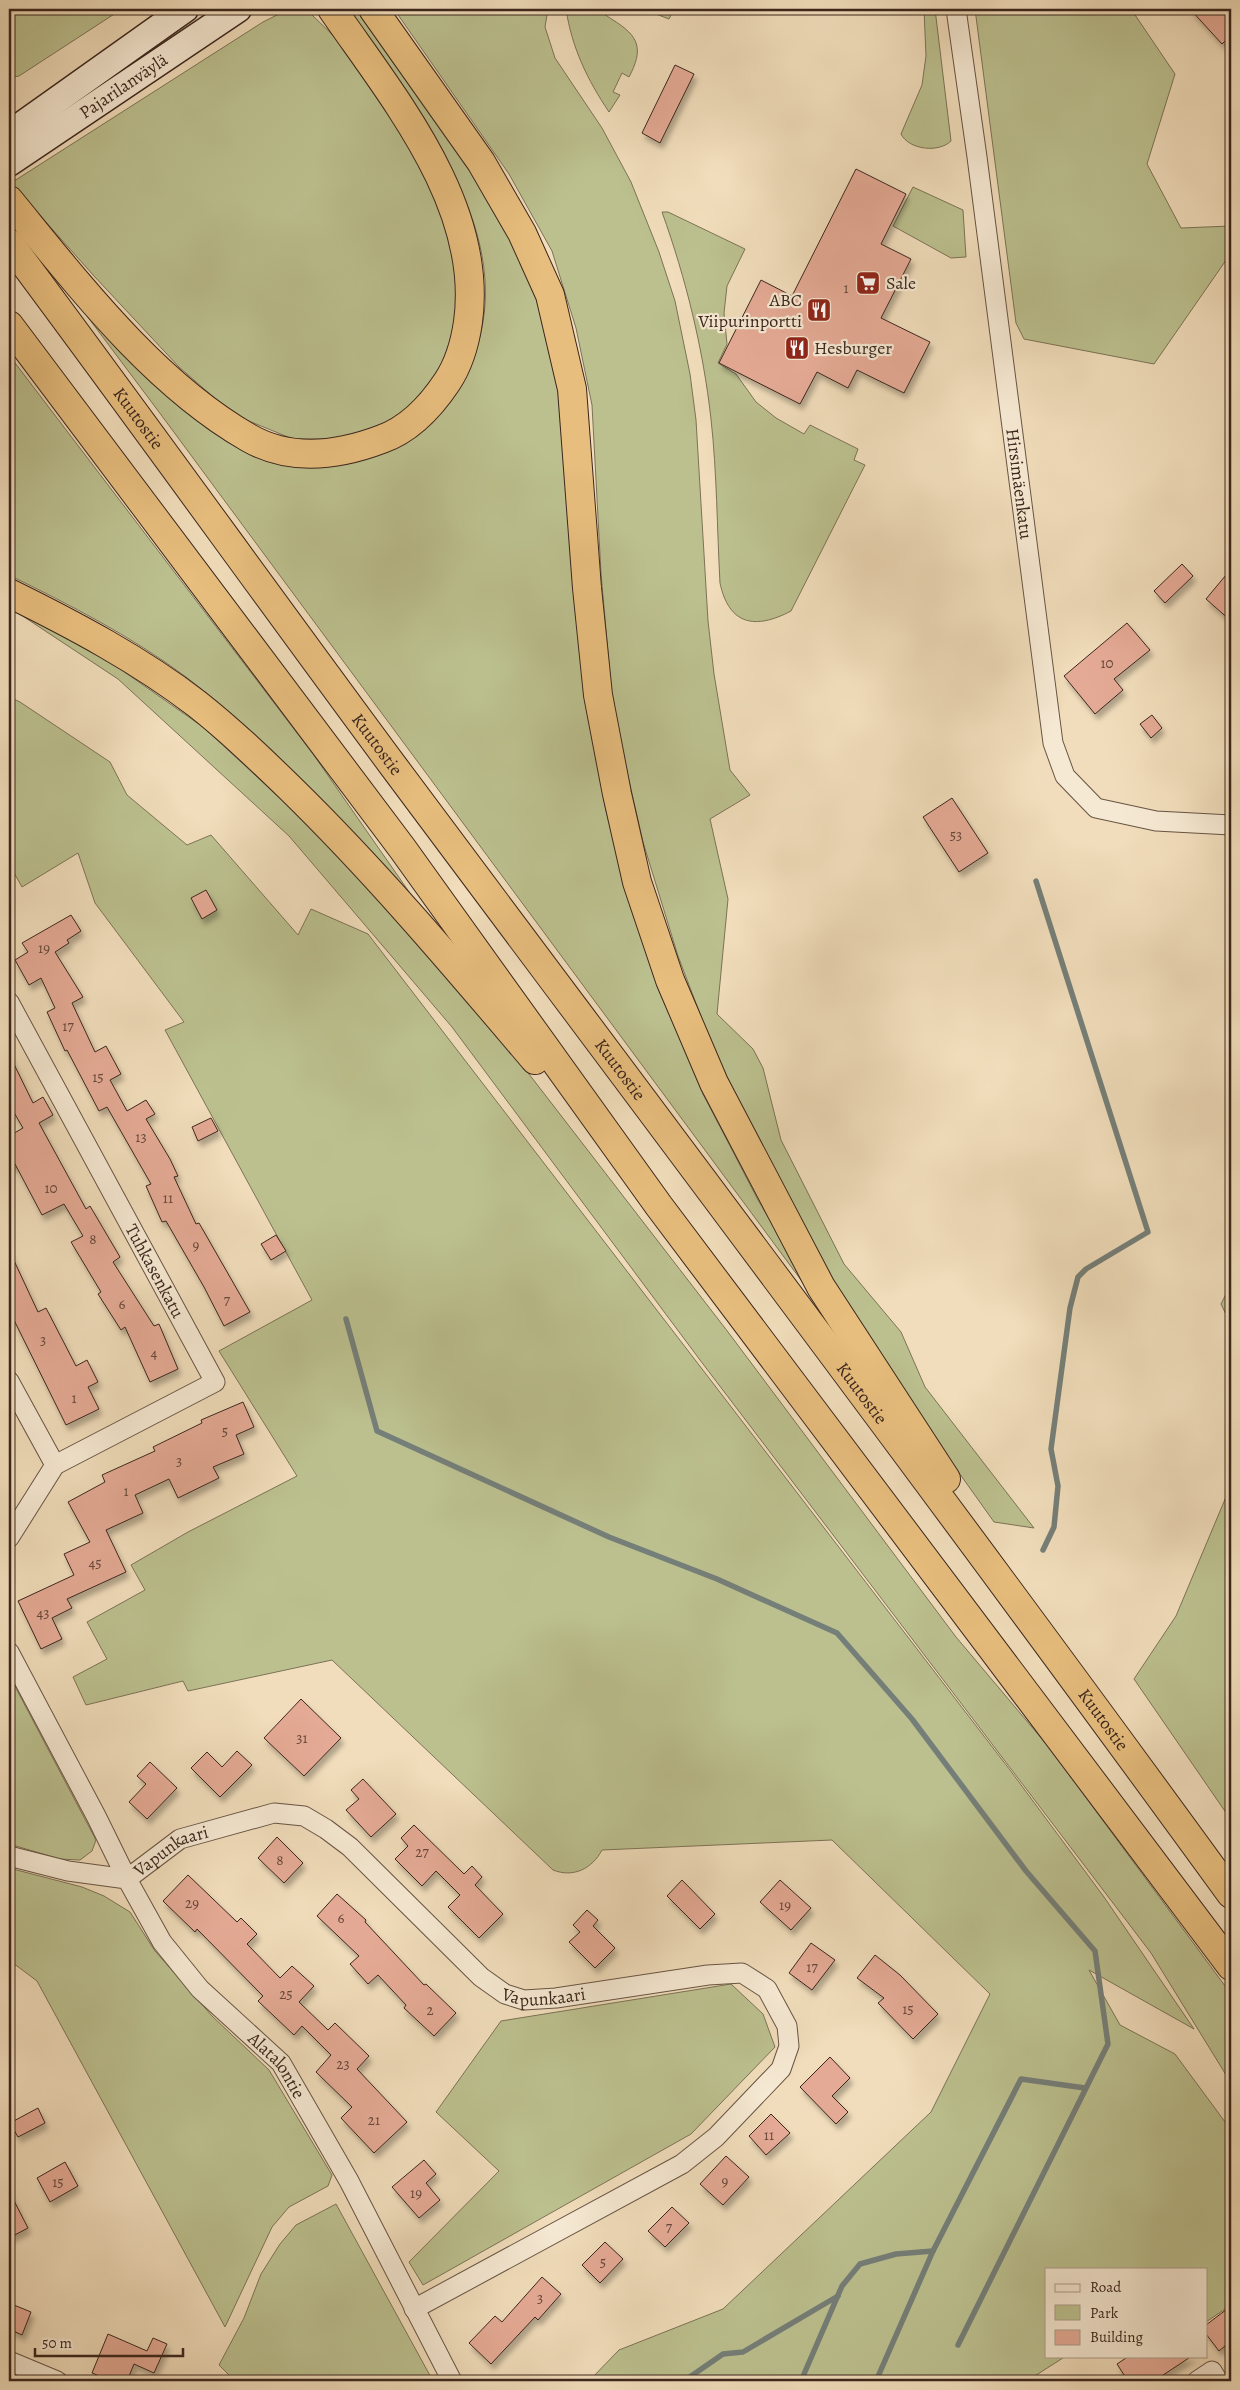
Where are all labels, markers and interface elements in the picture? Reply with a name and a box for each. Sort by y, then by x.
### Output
street label: Pajarilanväylä [75,47,173,124]
supermarket icon: Sale [855,270,881,296]
place label: Sale [886,271,916,295]
house number: 1 [843,278,849,298]
place label: ABC Viipurinportti [697,288,802,333]
restaurant icon: ABC Viipurinportti [806,297,832,323]
restaurant icon: Hesburger [784,335,810,361]
place label: Hesburger [814,336,892,360]
street label: Kuutostie [108,382,169,454]
street label: Hirsimäenkatu [1000,427,1038,541]
house number: 10 [1100,653,1114,673]
street label: Kuutostie [346,708,408,780]
house number: 53 [950,825,962,845]
house number: 19 [38,938,50,958]
house number: 17 [62,1016,74,1036]
street label: Kuutostie [589,1034,651,1105]
house number: 15 [92,1067,104,1087]
house number: 13 [135,1127,147,1147]
house number: 10 [44,1178,58,1198]
house number: 11 [163,1188,173,1208]
street label: Tuhkasenkatu [120,1220,190,1322]
house number: 8 [89,1229,97,1249]
house number: 9 [193,1235,200,1255]
house number: 7 [224,1290,231,1310]
house number: 6 [119,1294,126,1314]
house number: 3 [40,1330,46,1350]
house number: 4 [151,1343,158,1363]
street label: Kuutostie [831,1357,893,1429]
house number: 1 [71,1388,77,1408]
house number: 5 [222,1421,228,1441]
house number: 3 [176,1451,182,1471]
house number: 1 [123,1481,129,1501]
house number: 45 [88,1553,102,1573]
house number: 43 [36,1603,50,1623]
street label: Kuutostie [1073,1684,1134,1756]
house number: 31 [296,1728,308,1748]
street label: Vapunkaari [128,1820,211,1883]
house number: 27 [415,1842,429,1862]
house number: 8 [276,1850,284,1870]
house number: 29 [185,1893,199,1913]
house number: 19 [779,1895,791,1915]
house number: 6 [338,1908,345,1928]
house number: 17 [806,1957,818,1977]
street label: Vapunkaari [498,1981,587,2012]
house number: 25 [279,1984,293,2004]
house number: 15 [902,1999,914,2019]
house number: 2 [426,2000,434,2020]
street label: Alatalontie [242,2026,311,2103]
house number: 23 [336,2054,350,2074]
house number: 21 [368,2110,380,2130]
house number: 11 [764,2125,774,2145]
house number: 9 [722,2171,729,2191]
house number: 15 [52,2172,64,2192]
house number: 19 [410,2183,422,2203]
house number: 7 [666,2217,673,2237]
house number: 5 [600,2252,606,2272]
legend [1045,2268,1208,2358]
text: Road [1090,2277,1122,2297]
house number: 3 [537,2288,543,2308]
text: Park [1090,2303,1119,2323]
scale bar [35,2325,182,2357]
text: Building [1090,2327,1143,2347]
text: 50 m [42,2333,72,2353]

